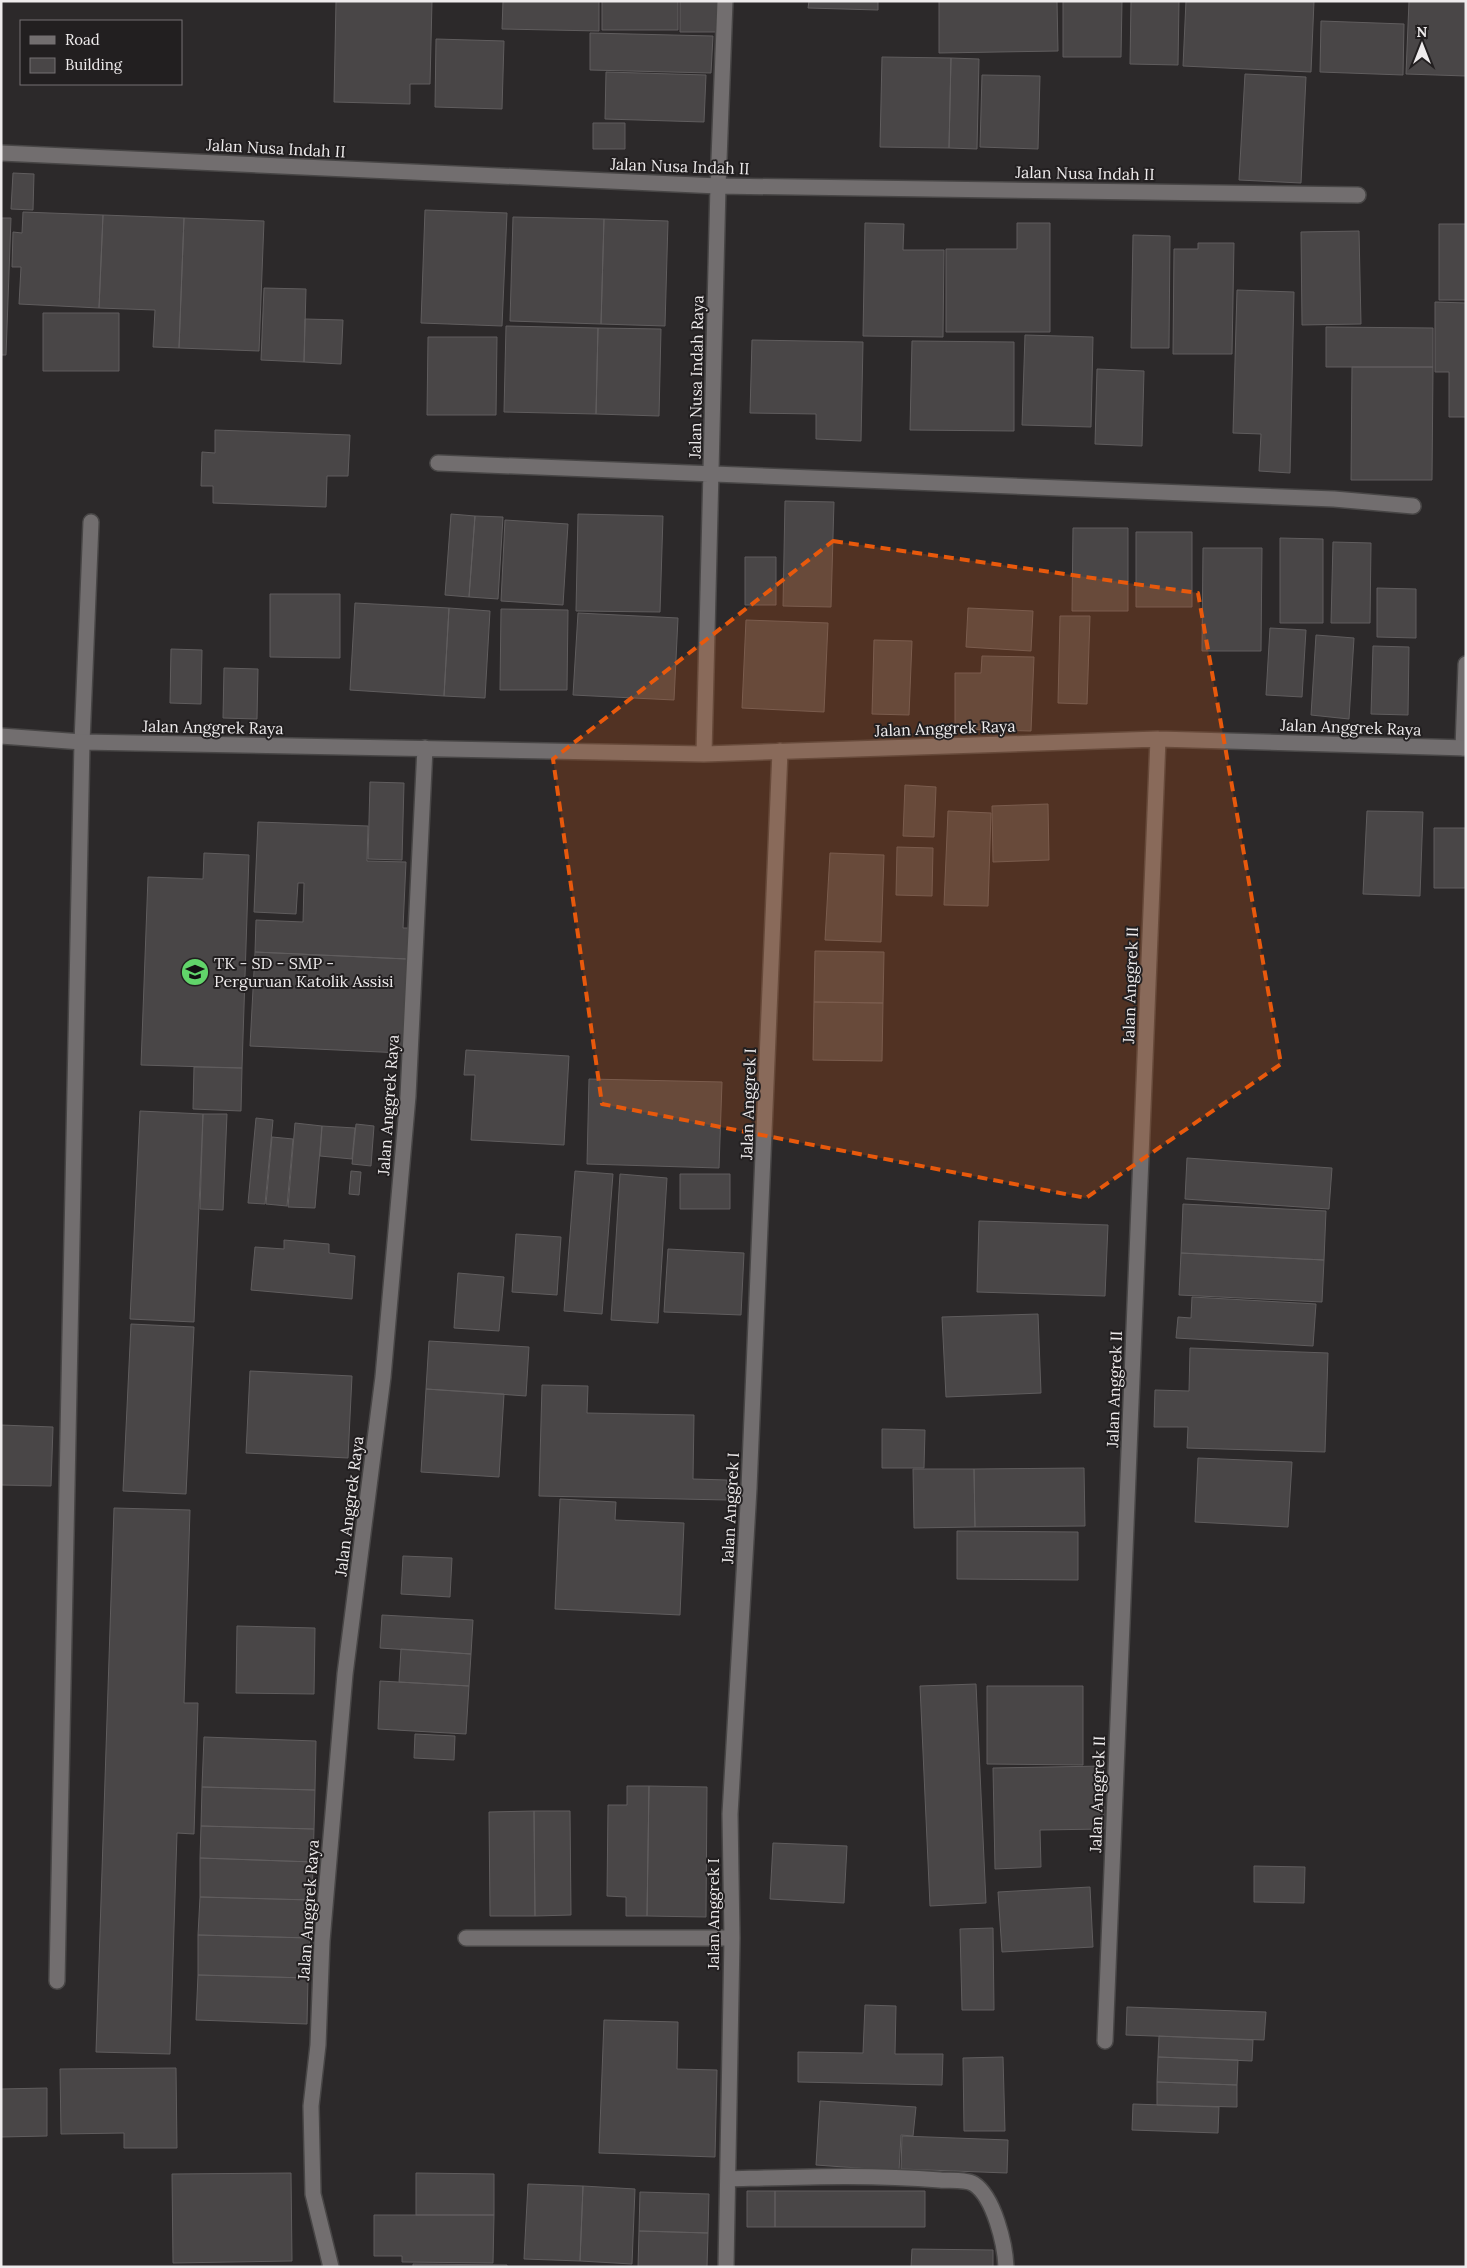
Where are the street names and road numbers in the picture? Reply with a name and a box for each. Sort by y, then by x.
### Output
street label: Jalan Nusa Indah II [205,134,346,162]
street label: Jalan Nusa Indah II [609,154,750,178]
street label: Jalan Nusa Indah II [1014,162,1155,184]
street label: Jalan Nusa Indah Raya [685,295,707,460]
street label: Jalan Anggrek Raya [1279,715,1422,739]
street label: Jalan Anggrek Raya [141,716,284,738]
street label: Jalan Anggrek Raya [873,716,1016,740]
street label: Jalan Anggrek II [1118,926,1142,1045]
street label: Jalan Anggrek Raya [373,1034,403,1177]
street label: Jalan Anggrek I [736,1048,760,1161]
street label: Jalan Anggrek II [1102,1330,1126,1449]
street label: Jalan Anggrek Raya [330,1435,368,1578]
street label: Jalan Anggrek I [717,1452,743,1565]
street label: Jalan Anggrek II [1085,1735,1109,1854]
street label: Jalan Anggrek Raya [293,1839,323,1982]
street label: Jalan Anggrek I [703,1858,723,1971]

